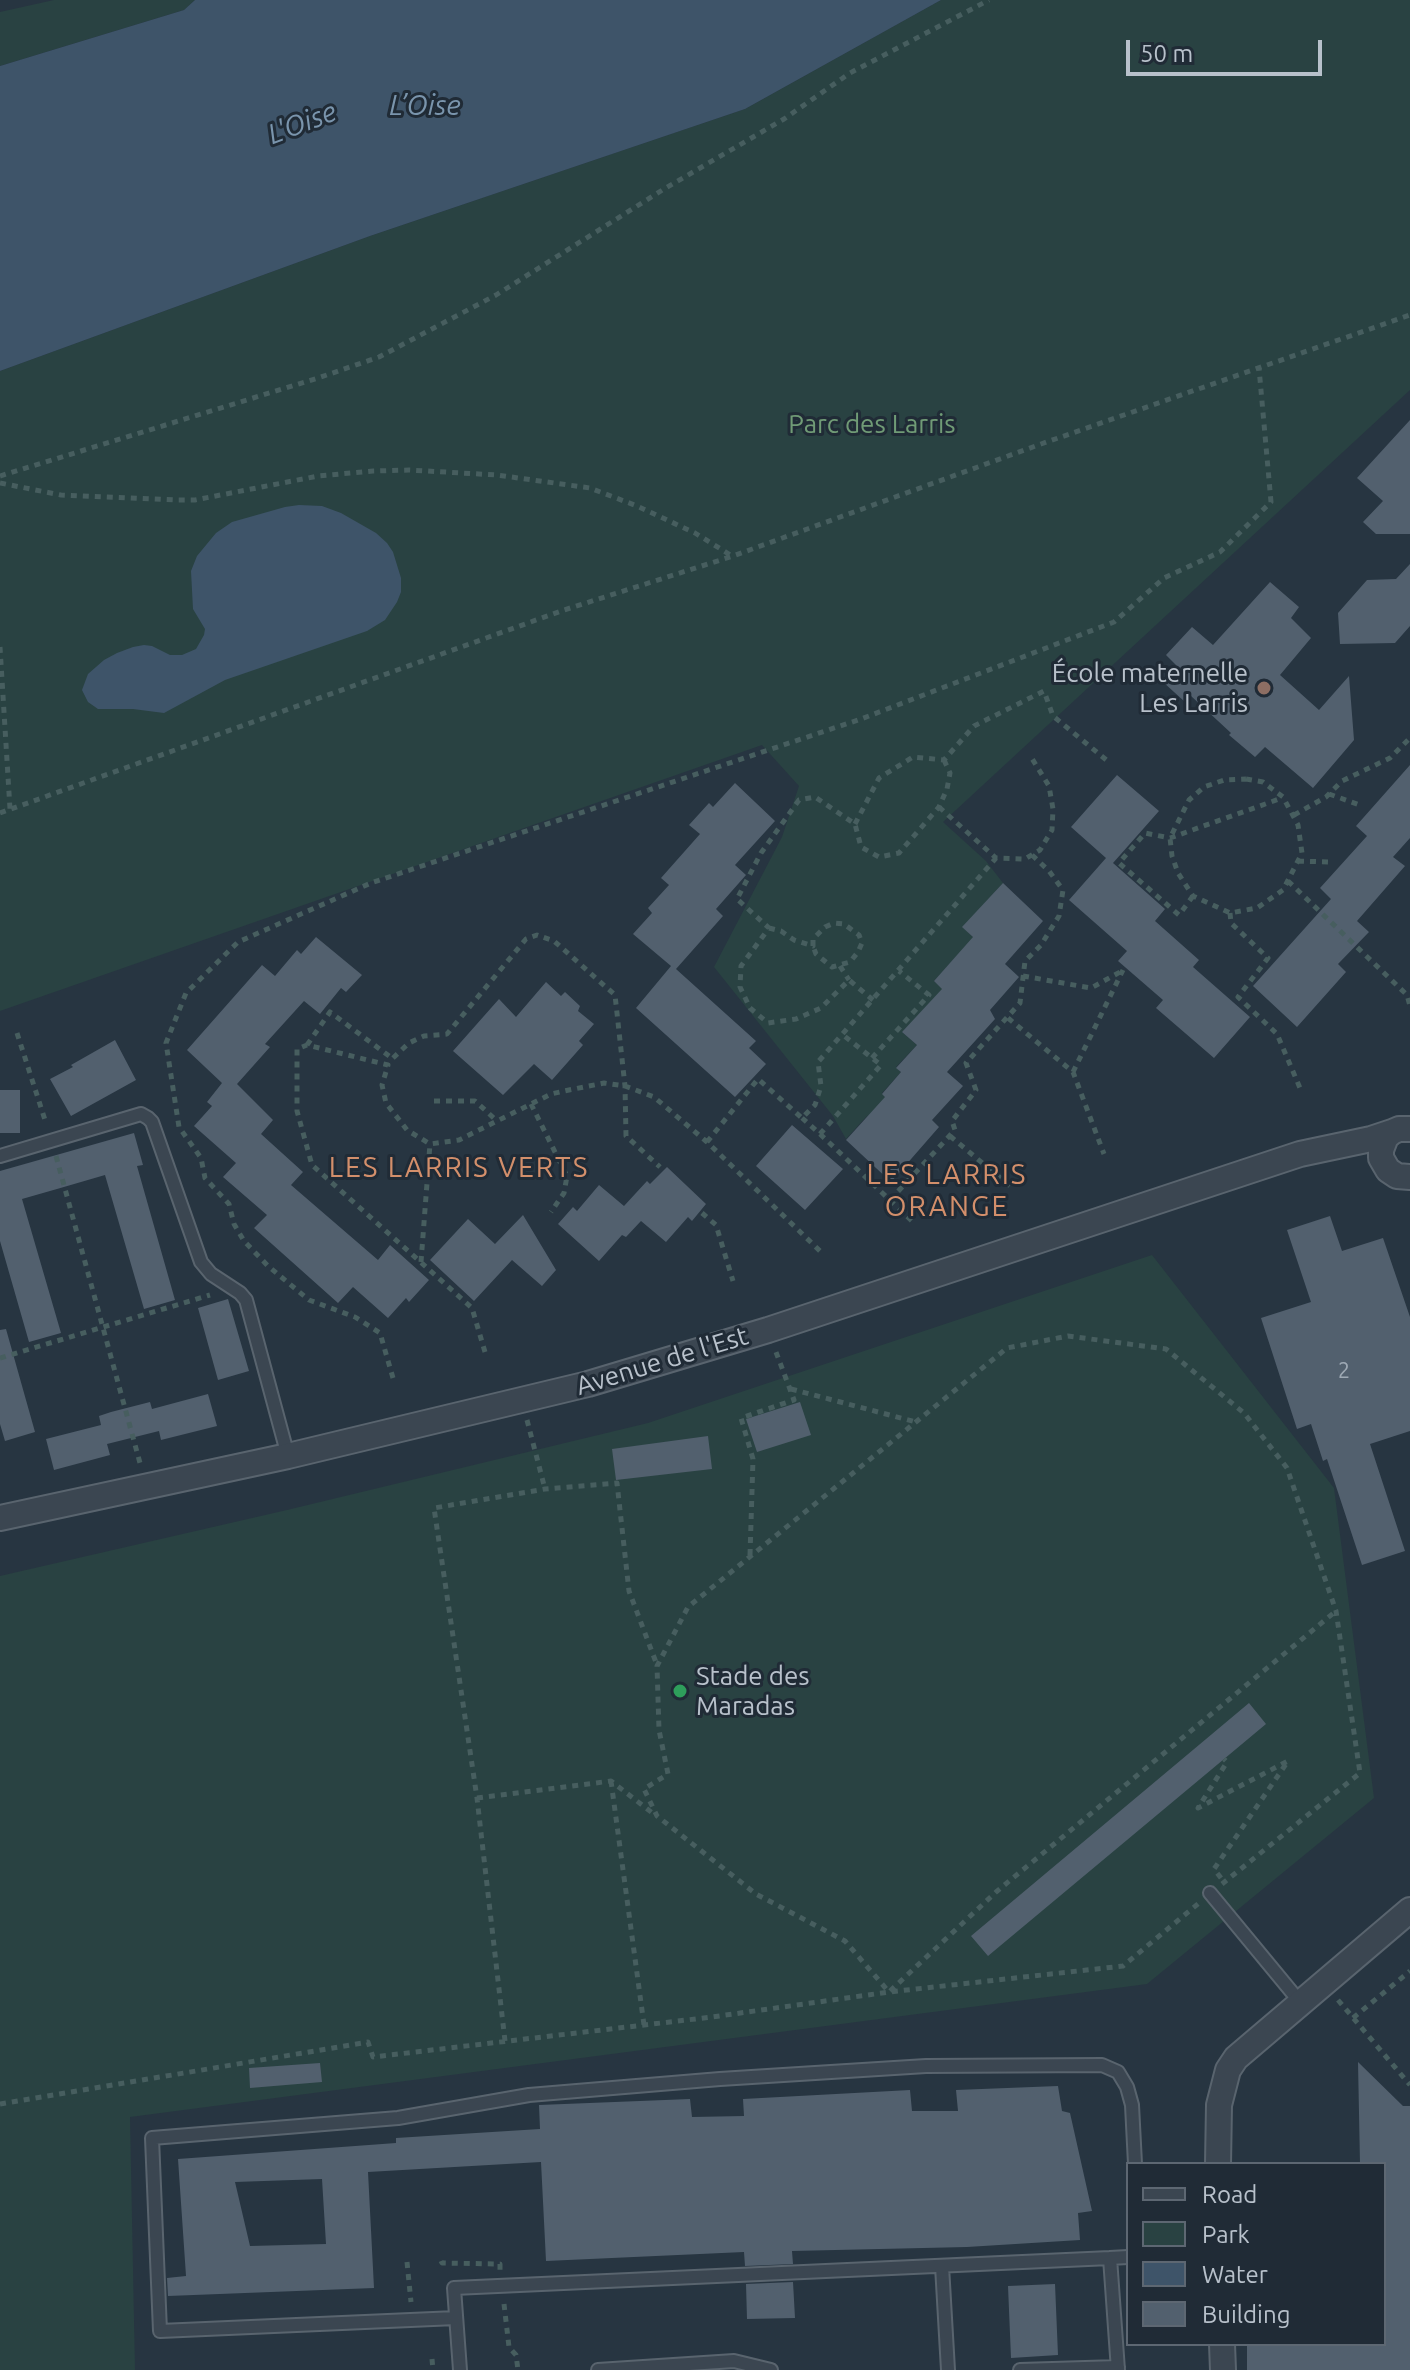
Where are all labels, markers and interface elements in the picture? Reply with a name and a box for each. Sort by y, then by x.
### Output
scale bar [1130,24,1326,74]
text: 50 m [1140,40,1193,67]
water label: L’Oise [389,89,461,123]
water label: L'Oise [263,95,341,151]
park label: Parc des Larris [788,408,956,440]
place label: École maternelle Les Larris [1052,657,1248,718]
marker: École maternelle Les Larris [1255,679,1273,697]
district label: LES LARRIS VERTS [329,1151,589,1185]
district label: LES LARRIS ORANGE [866,1158,1028,1224]
street label: Avenue de l'Est [572,1320,752,1402]
house number: 2 [1338,1358,1350,1384]
place label: Stade des Maradas [696,1660,810,1722]
marker: Stade des Maradas [671,1682,689,1700]
legend [1126,2162,1386,2346]
text: Road [1202,2181,1257,2208]
text: Park [1202,2221,1250,2248]
text: Water [1202,2261,1268,2288]
text: Building [1202,2301,1290,2328]

